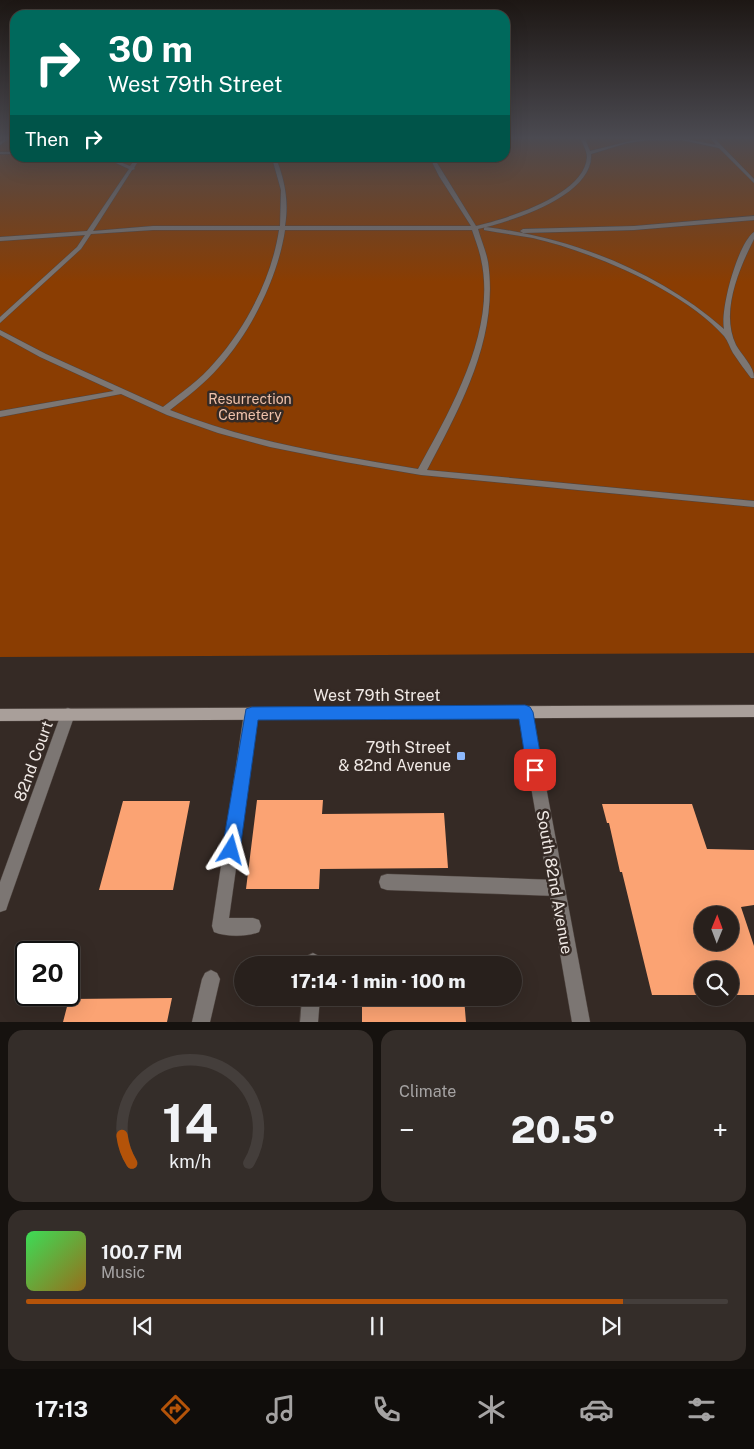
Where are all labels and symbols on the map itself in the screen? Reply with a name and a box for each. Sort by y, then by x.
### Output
park label: Resurrection Cemetery [208,391,292,423]
street label: West 79th Street [314,686,440,705]
street label: 82nd Court [10,718,57,804]
place label: 79th Street & 82nd Avenue [338,738,451,775]
pin [514,749,556,791]
marker: 79th Street & 82nd Avenue [455,750,467,762]
street label: South 82nd Avenue [532,809,577,956]
position arrow [204,823,256,875]
north arrow [694,906,739,951]
speed limit sign: 20 [15,941,80,1006]

